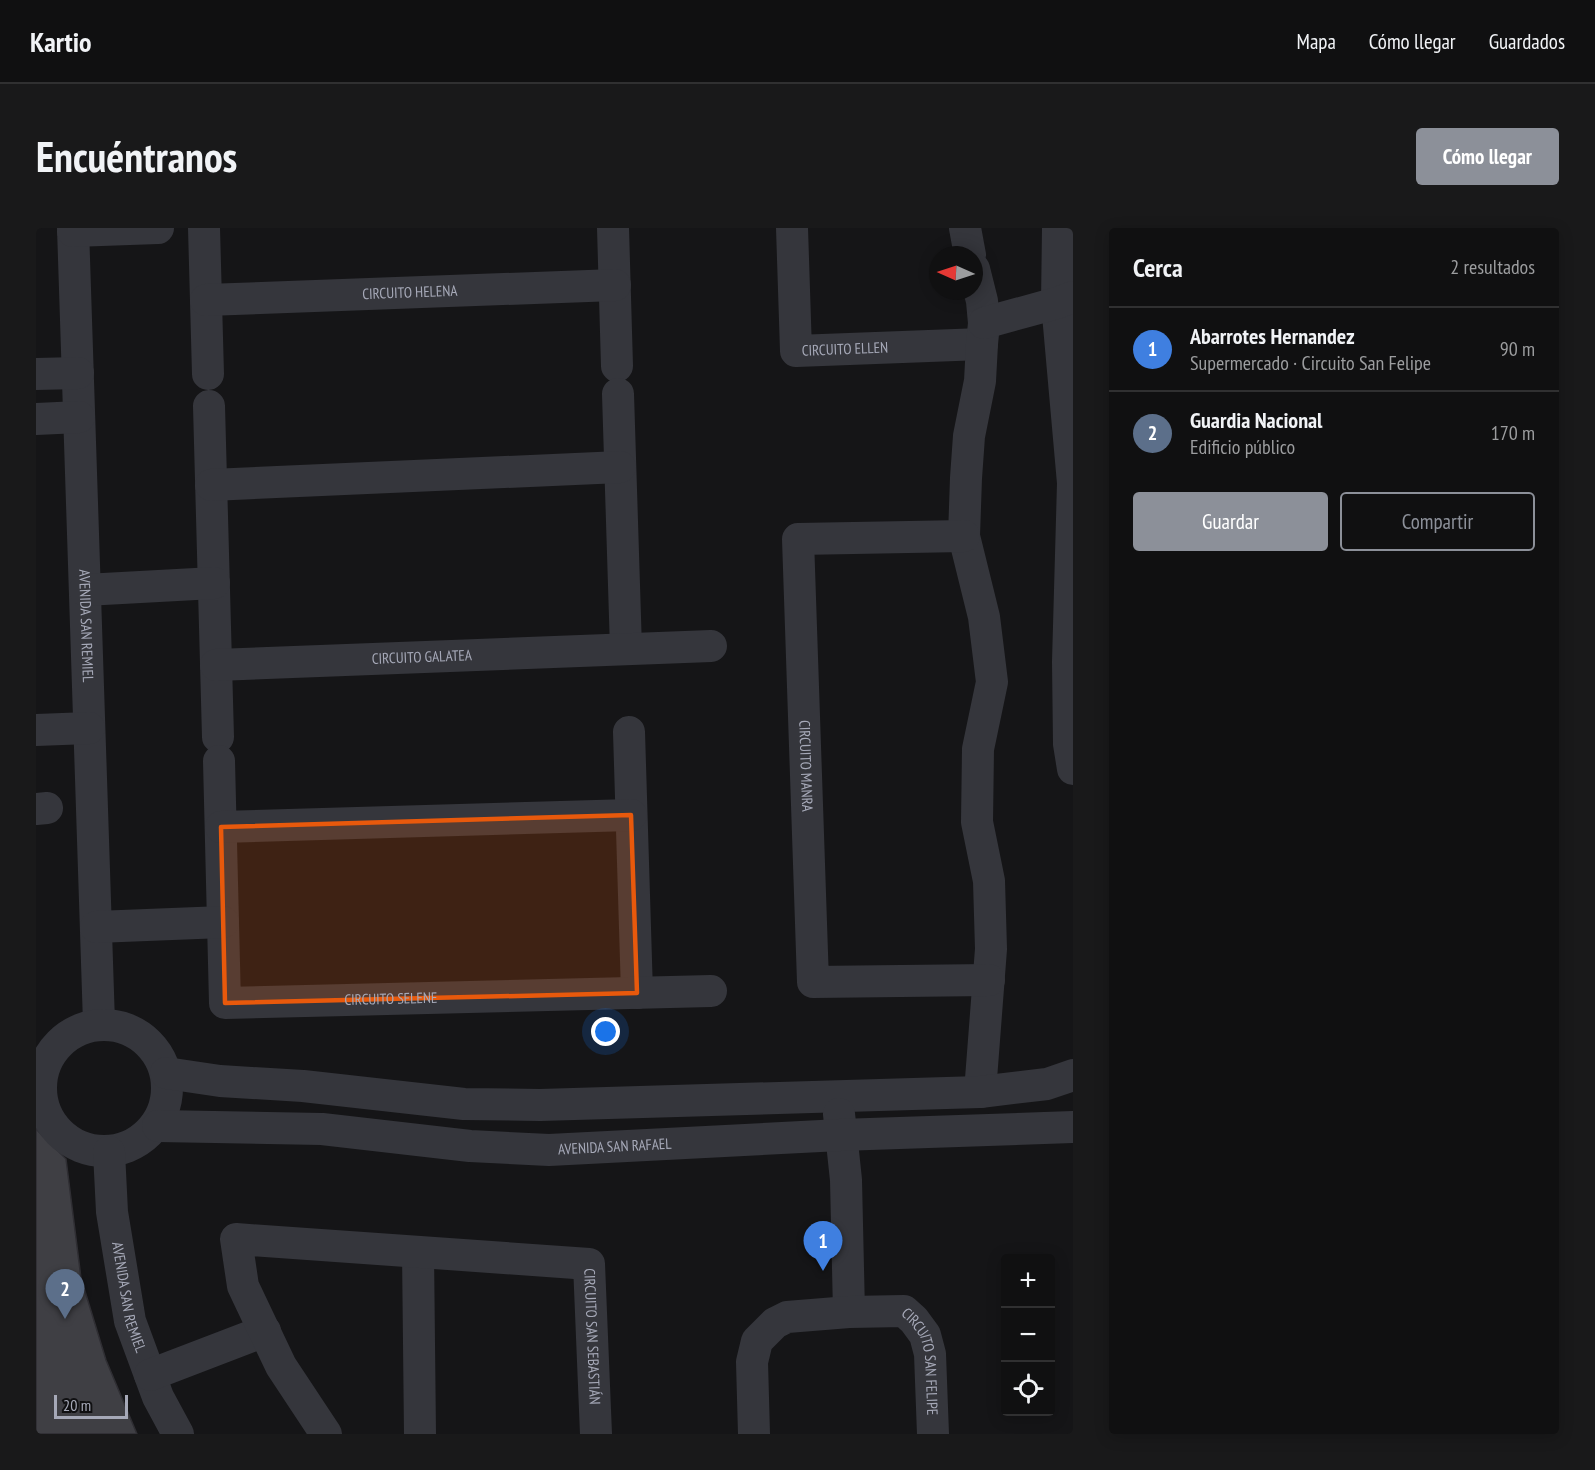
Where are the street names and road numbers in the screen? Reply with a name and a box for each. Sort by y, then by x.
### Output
street label: CIRCUITO HELENA [362,281,459,303]
street label: CIRCUITO ELLEN [801,338,888,360]
street label: AVENIDA SAN REMIEL [75,569,98,683]
street label: CIRCUITO GALATEA [371,645,473,668]
street label: CIRCUITO MANRA [795,720,817,813]
street label: CIRCUITO SELENE [344,988,438,1009]
street label: AVENIDA SAN RAFAEL [558,1134,673,1159]
street label: AVENIDA SAN REMIEL [108,1240,151,1356]
street label: CIRCUITO SAN SEBASTIÁN [580,1268,605,1405]
street label: CIRCUITO SAN FELIPE [898,1303,942,1416]

